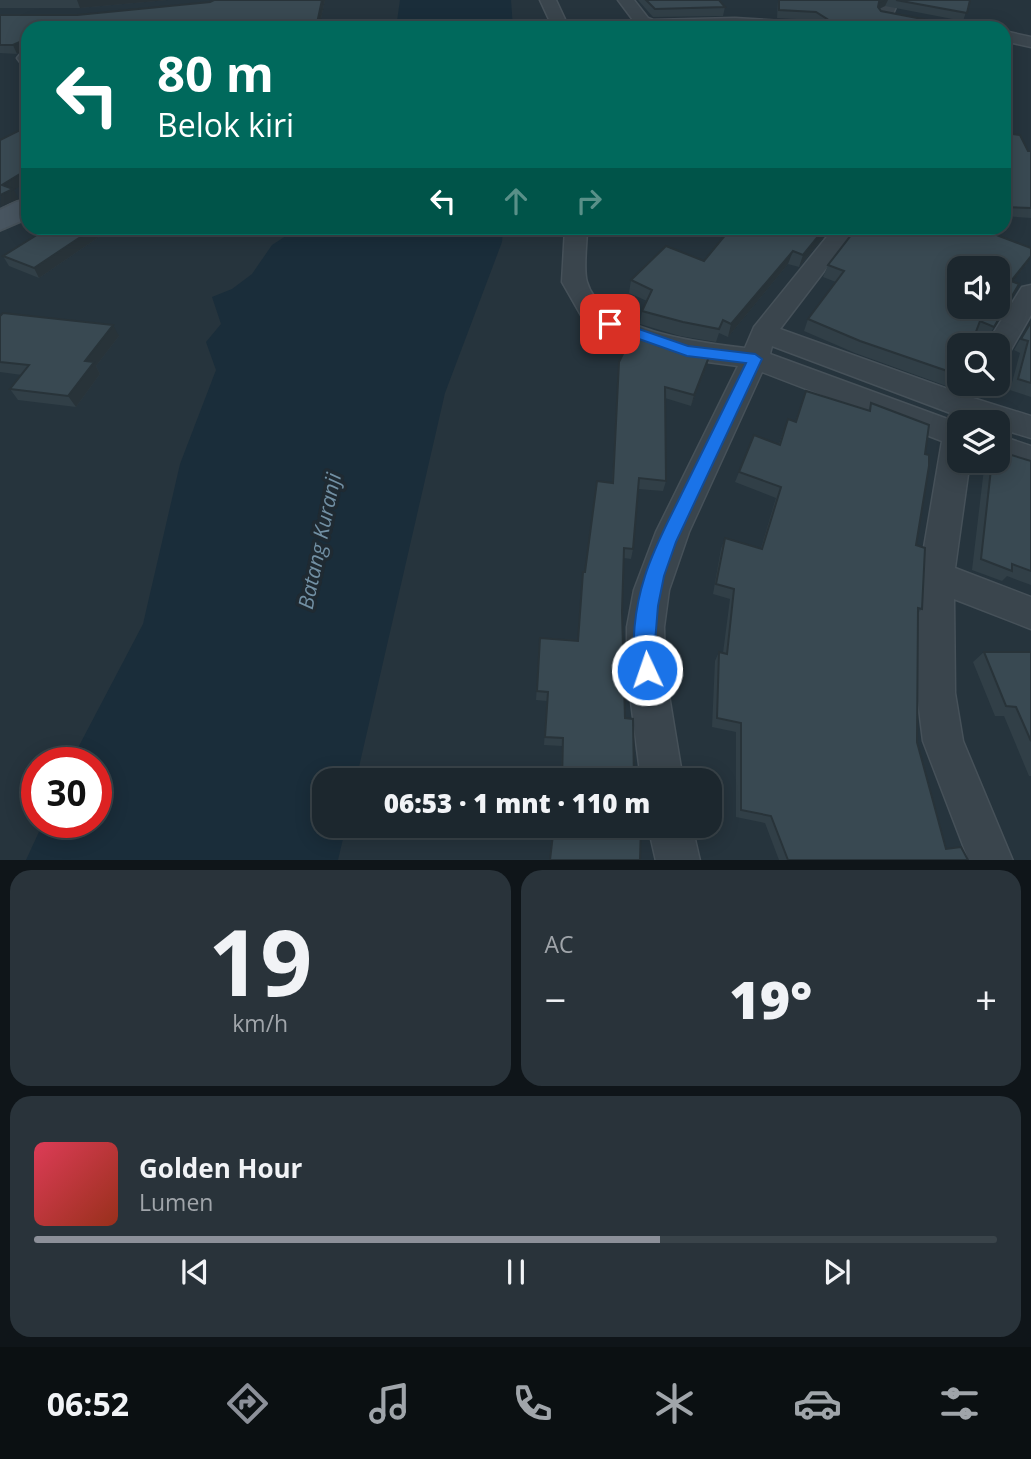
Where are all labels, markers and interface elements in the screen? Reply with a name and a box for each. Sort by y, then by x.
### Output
text: 80 m [157,40,274,106]
icon: left [42,49,133,140]
text: Belok kiri [157,103,294,146]
icon: left [424,182,462,220]
icon: ahead [497,182,535,220]
icon: right [570,182,608,220]
map controls [947,256,1010,473]
button: sound [947,256,1010,319]
pin [580,294,640,354]
icon: arrive [591,305,629,343]
button: search [947,333,1010,396]
button: layers [947,410,1010,473]
water label: Batang Kuranji [291,469,347,611]
position arrow [610,633,684,707]
speed limit sign: 30 [21,747,112,838]
text: 06:53 · 1 mnt · 110 m [384,785,650,821]
text: 19 [208,899,312,1023]
text: AC [545,928,574,960]
text: 19° [729,963,812,1034]
text: − [545,973,566,1025]
text: + [975,973,997,1025]
text: km/h [232,1007,288,1039]
text: Golden Hour [139,1150,302,1186]
text: Lumen [139,1186,213,1218]
icon: previous [176,1253,214,1291]
icon: pause [497,1253,535,1291]
icon: next [818,1253,856,1291]
icon: directions [223,1379,272,1428]
icon: music [365,1379,414,1428]
icon: phone [508,1379,557,1428]
icon: climate [650,1379,699,1428]
icon: car [793,1379,842,1428]
icon: filters [935,1379,984,1428]
text: 06:52 [47,1382,129,1425]

